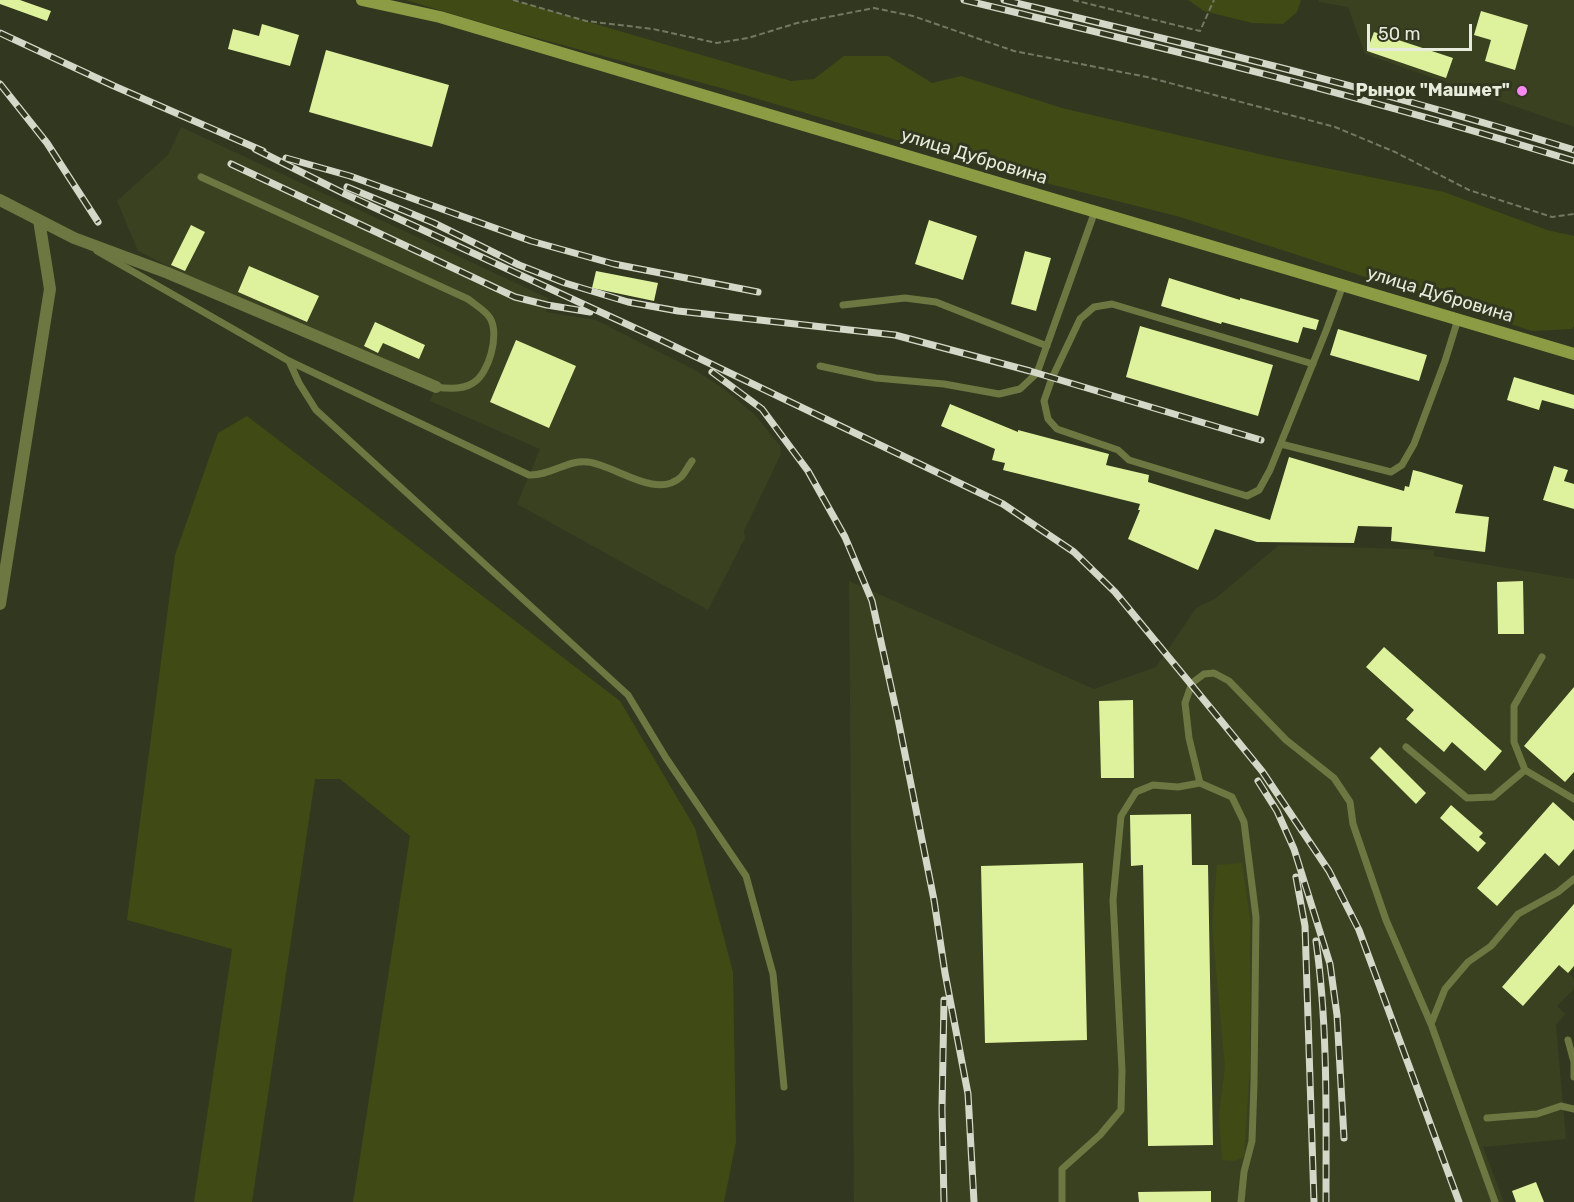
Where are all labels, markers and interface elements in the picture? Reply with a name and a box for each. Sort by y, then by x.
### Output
scale bar [1370,12,1475,50]
text: 50 m [1378,23,1421,45]
place label: Рынок "Машмет" [1355,80,1510,102]
marker: Рынок "Машмет" [1515,84,1529,98]
street label: улица Дубровина [898,124,1050,190]
street label: улица Дубровина [1364,262,1516,328]

